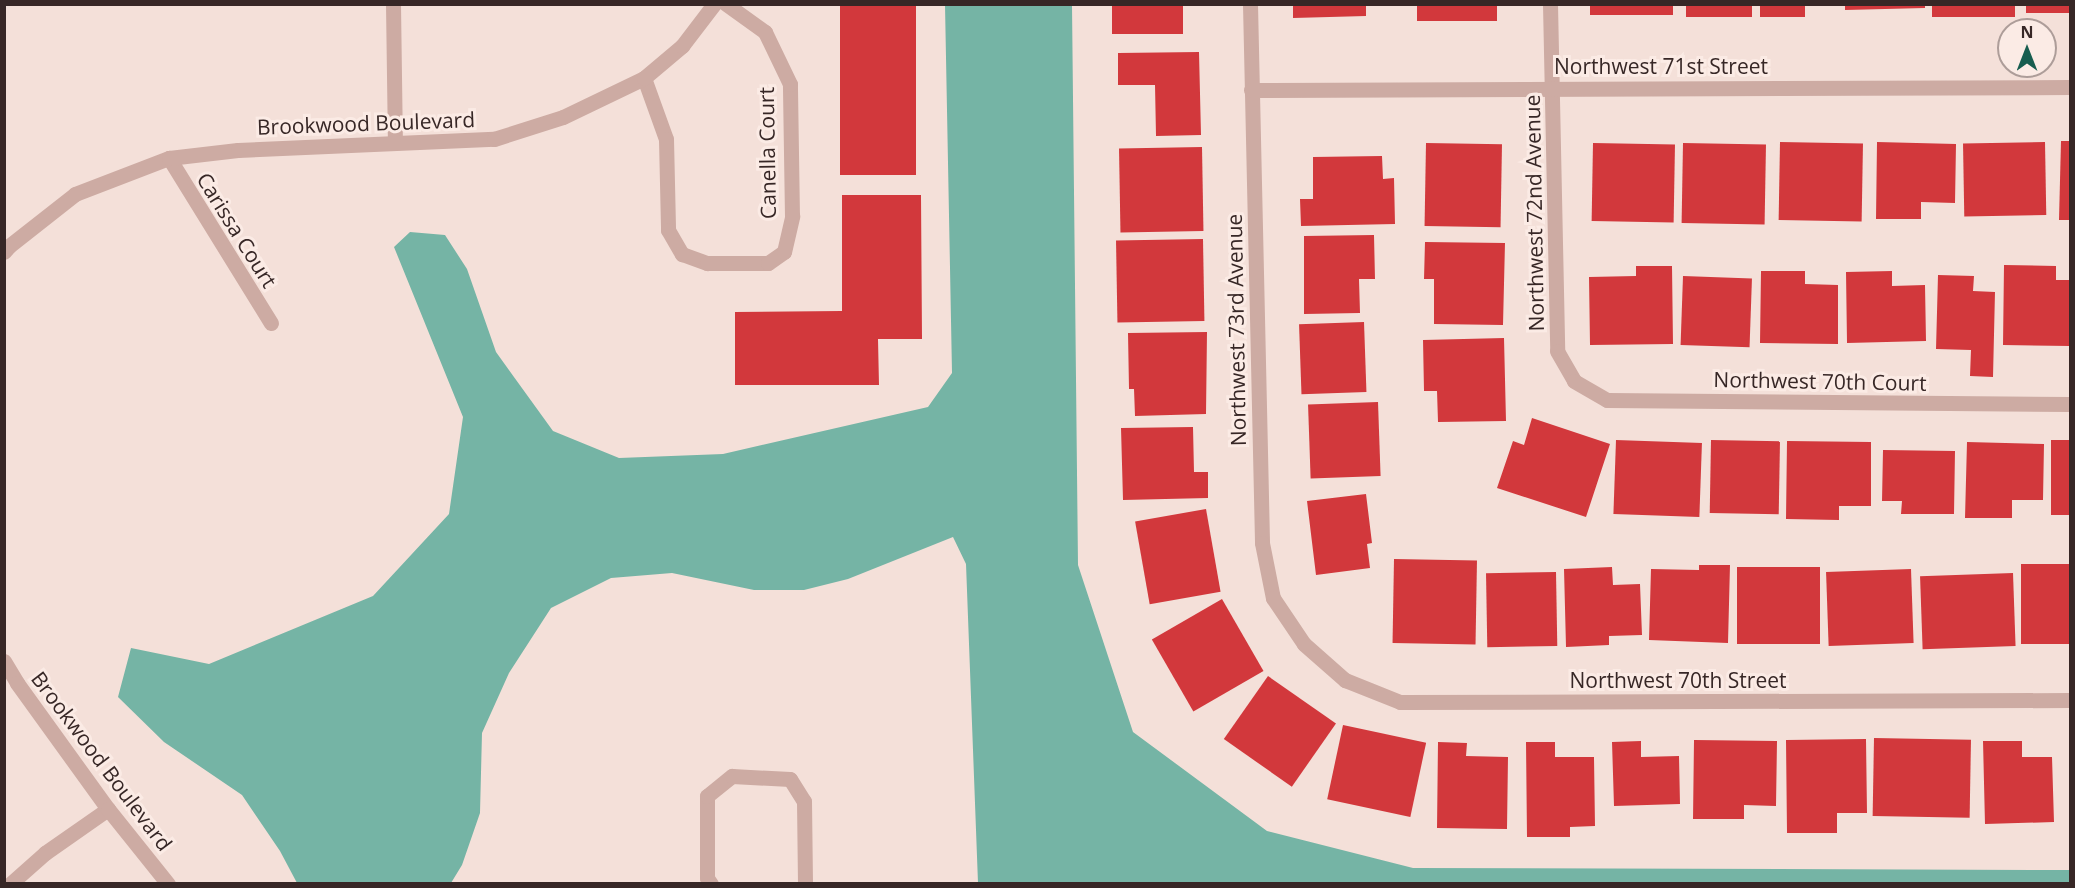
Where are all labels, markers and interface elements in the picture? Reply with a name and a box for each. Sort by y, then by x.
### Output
north arrow [1997,18,2057,78]
text: N [2020,21,2034,43]
street label: Northwest 71st Street [1554,53,1768,79]
street label: Canella Court [753,87,781,219]
street label: Northwest 72nd Avenue [1519,94,1549,332]
street label: Brookwood Boulevard [257,107,475,139]
street label: Carissa Court [192,168,282,292]
street label: Northwest 73rd Avenue [1221,214,1251,446]
street label: Northwest 70th Court [1713,367,1927,395]
street label: Brookwood Boulevard [26,666,178,856]
street label: Northwest 70th Street [1570,667,1786,693]

